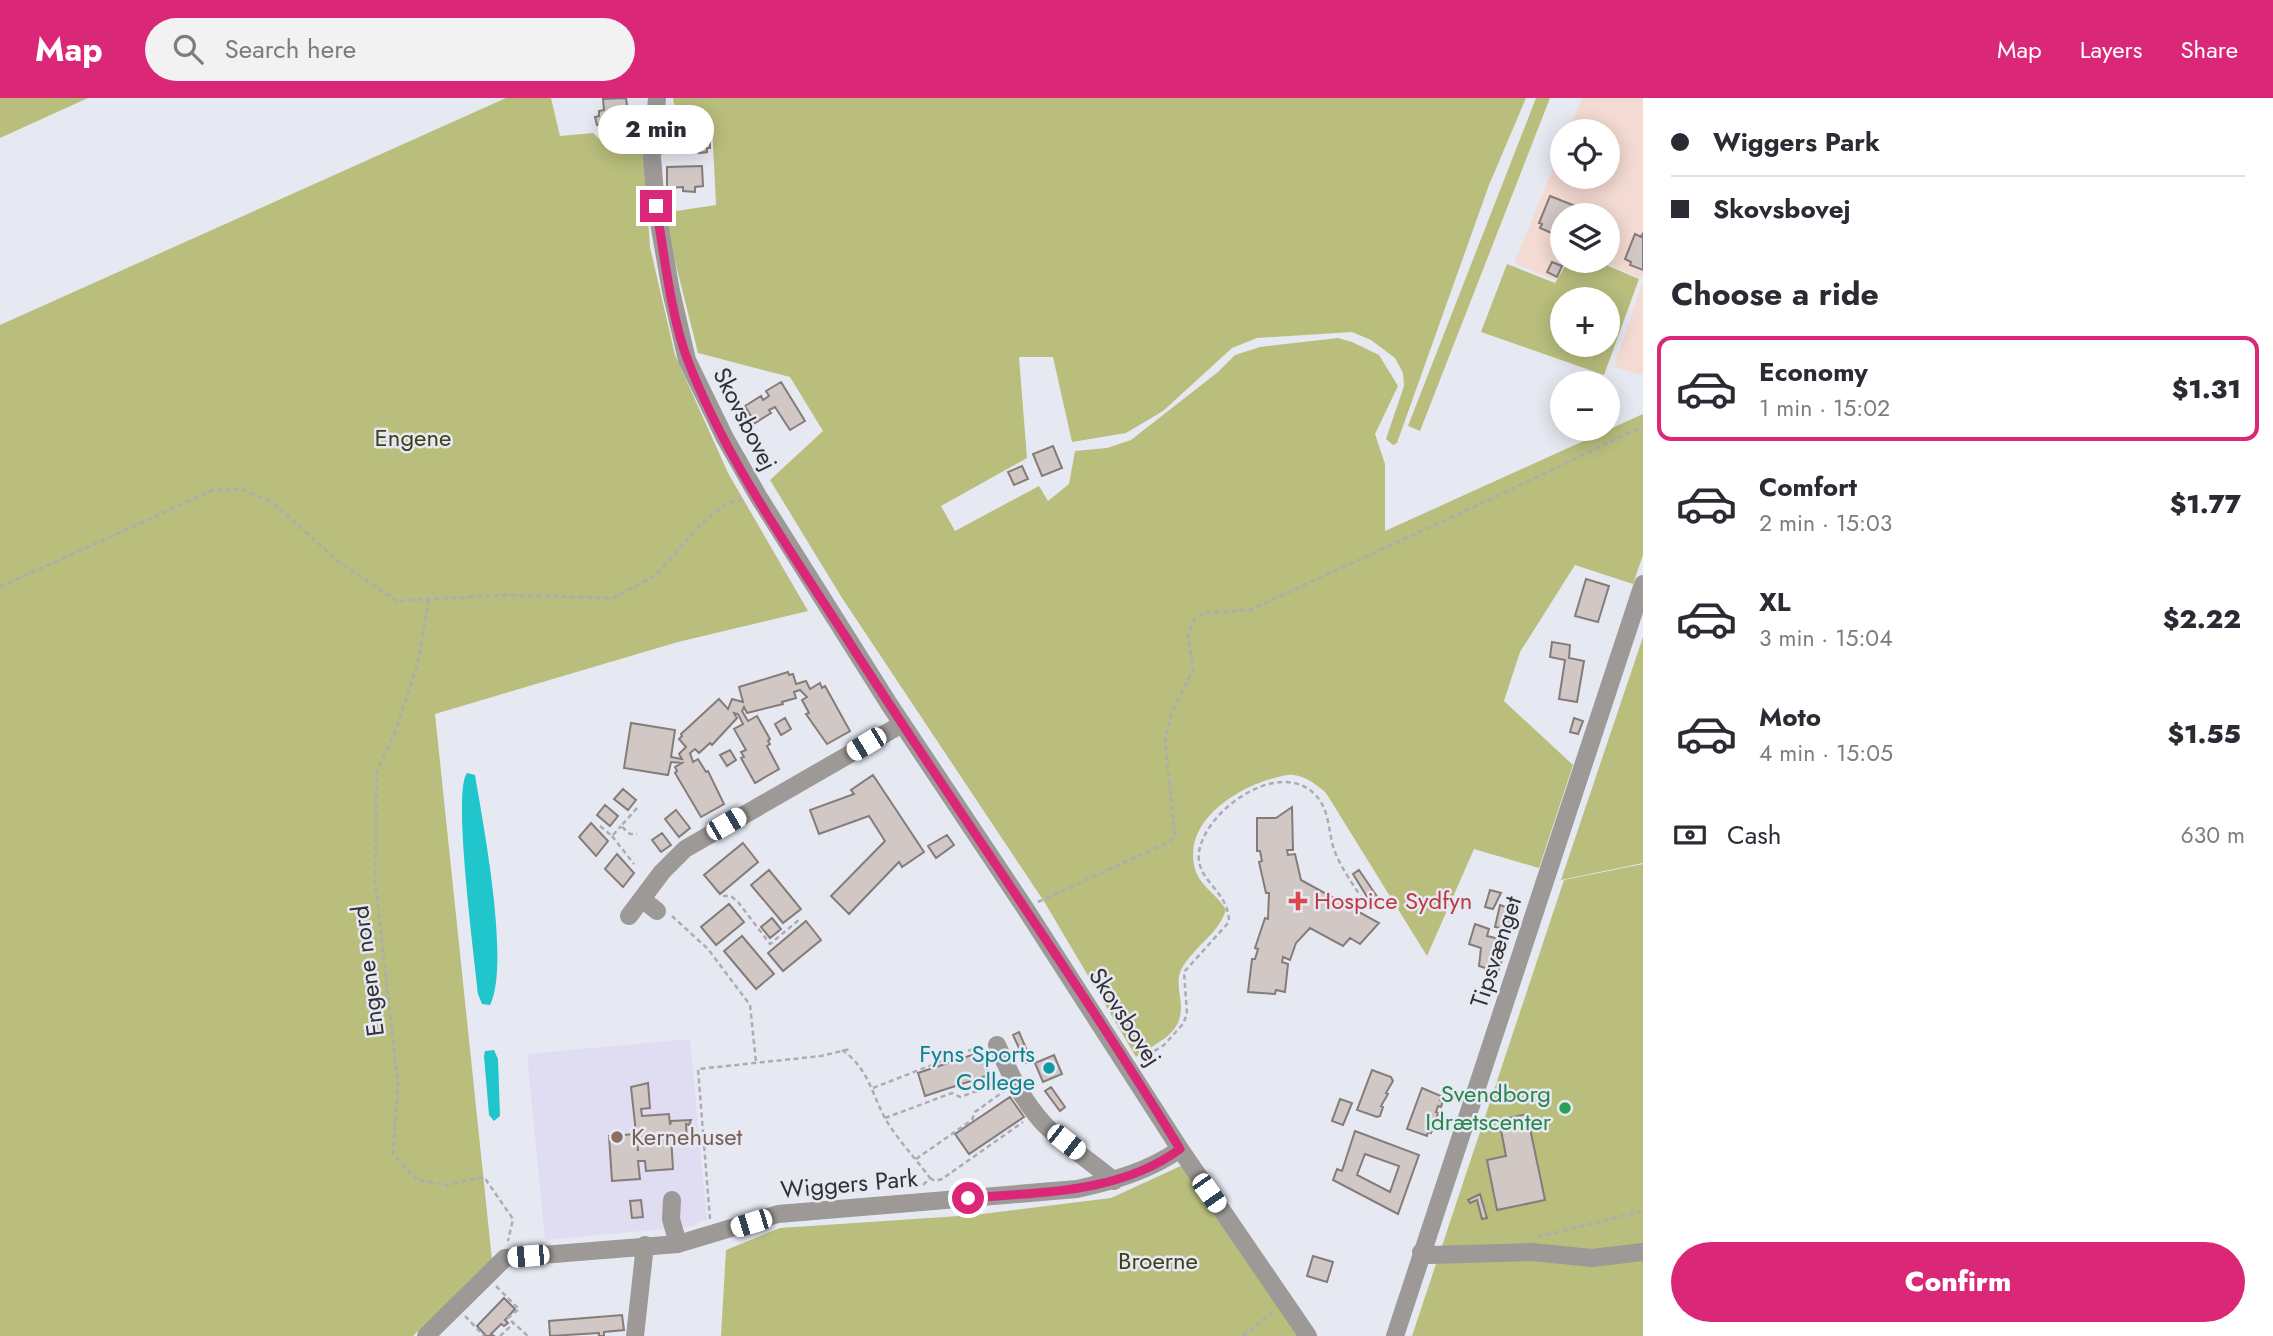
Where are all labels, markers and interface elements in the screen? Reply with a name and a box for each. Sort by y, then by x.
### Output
search box [145,18,635,81]
text: Map [35,26,103,73]
icon: search [169,30,207,68]
text: Search here [225,30,356,68]
text: Map [1997,32,2042,67]
text: Layers [2080,32,2142,67]
text: Share [2180,32,2238,67]
callout: 2 min [598,105,714,154]
text: 2 min [625,112,687,146]
map controls [1550,119,1620,441]
button: locate [1550,119,1620,189]
text: Wiggers Park [1713,123,1880,161]
route end [640,190,672,222]
text: Skovsbovej [1713,190,1851,228]
button: layers [1550,203,1620,273]
text: Choose a ride [1671,271,1879,317]
button: + [1550,287,1620,357]
text: Economy [1759,353,1868,391]
icon: car [1675,357,1738,420]
street label: Skovsbovej [705,361,786,476]
text: $1.31 [2172,370,2241,408]
button: − [1550,371,1620,441]
text: 1 min · 15:02 [1759,391,1890,425]
park label: Engene [375,420,451,455]
text: Comfort [1759,468,1857,506]
icon: car [1675,472,1738,535]
text: $1.77 [2170,485,2241,523]
text: 2 min · 15:03 [1759,506,1892,540]
text: XL [1759,583,1791,621]
icon: car [1675,587,1738,650]
text: $2.22 [2163,600,2241,638]
text: 3 min · 15:04 [1759,621,1893,655]
text: Moto [1759,698,1821,736]
icon: car [1675,702,1738,765]
text: $1.55 [2167,715,2241,753]
car [843,724,890,764]
text: 4 min · 15:05 [1759,736,1893,770]
car [703,804,750,844]
icon: cash [1671,816,1709,854]
text: Cash [1727,816,1781,854]
text: 630 m [2181,818,2245,852]
place label: Hospice Sydfyn [1314,883,1472,918]
marker: Hospice Sydfyn [1288,891,1308,911]
street label: Tipsvænget [1461,891,1530,1012]
street label: Engene nord [342,904,393,1039]
street label: Skovsbovej [1080,961,1170,1073]
place label: Fyns Sports College [919,1036,1035,1099]
marker: Fyns Sports College [1041,1060,1057,1076]
place label: Svendborg Idrætscenter [1425,1076,1552,1139]
marker: Svendborg Idrætscenter [1557,1100,1573,1116]
place label: Kernehuset [631,1119,743,1154]
car [1043,1121,1090,1163]
marker: Kernehuset [609,1129,625,1145]
street label: Wiggers Park [779,1160,919,1207]
car [1189,1170,1230,1216]
route start [952,1182,984,1214]
car [728,1207,775,1239]
button: Confirm [1671,1242,2245,1322]
park label: Broerne [1118,1243,1198,1278]
car [507,1244,550,1268]

